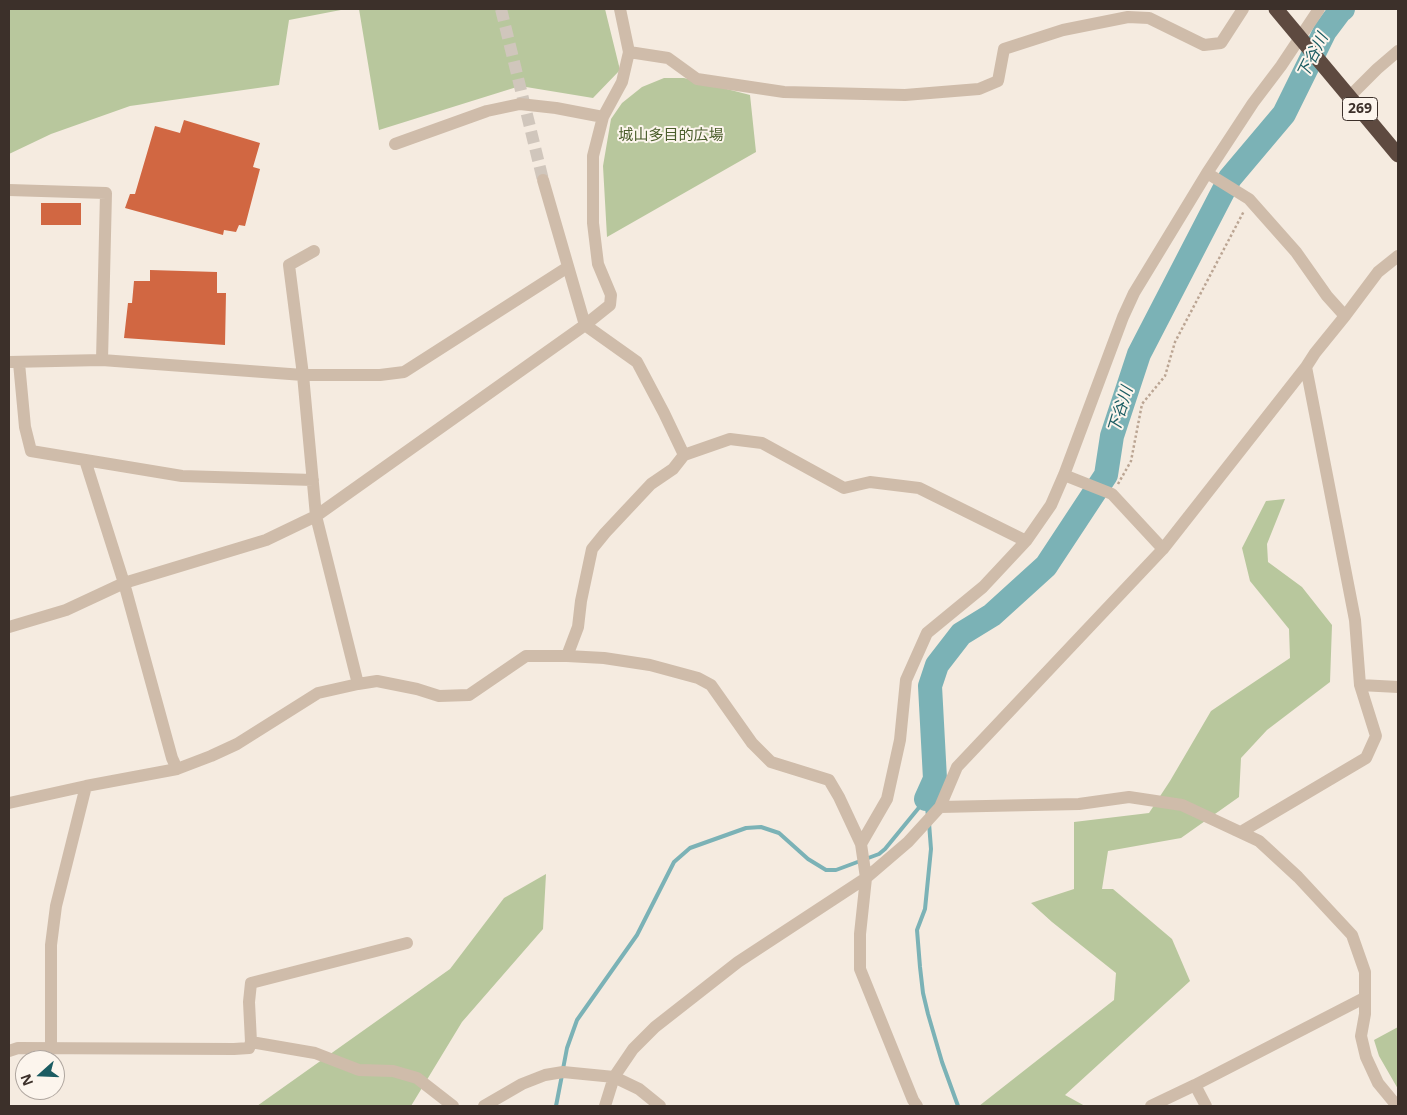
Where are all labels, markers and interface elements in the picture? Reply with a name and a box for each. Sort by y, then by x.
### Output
water label: 下谷川 [1294,30,1332,82]
road number: 269 [1342,98,1378,120]
park label: 城山多目的広場 [619,127,723,145]
water label: 下谷川 [1105,384,1137,436]
north arrow [15,1050,65,1100]
text: N [16,1071,37,1089]

